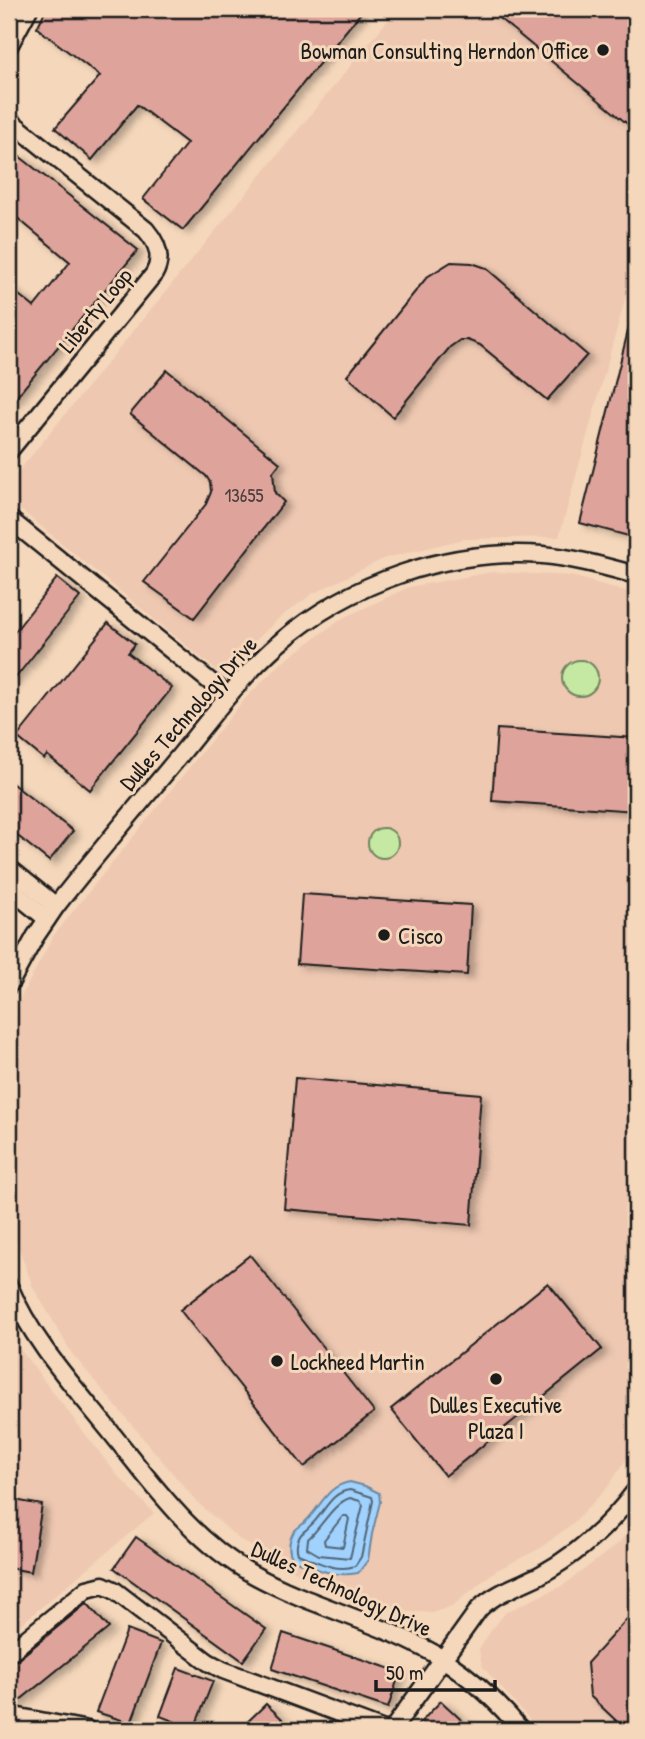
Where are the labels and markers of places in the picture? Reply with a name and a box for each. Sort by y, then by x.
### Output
place label: Bowman Consulting Herndon Office [300,35,589,66]
marker: Bowman Consulting Herndon Office [595,42,611,58]
place label: Cisco [398,920,443,951]
marker: Cisco [376,927,392,943]
place label: Lockheed Martin [291,1346,425,1377]
marker: Lockheed Martin [269,1353,285,1369]
marker: Dulles Executive Plaza I [488,1371,504,1387]
place label: Dulles Executive Plaza I [430,1389,562,1446]

